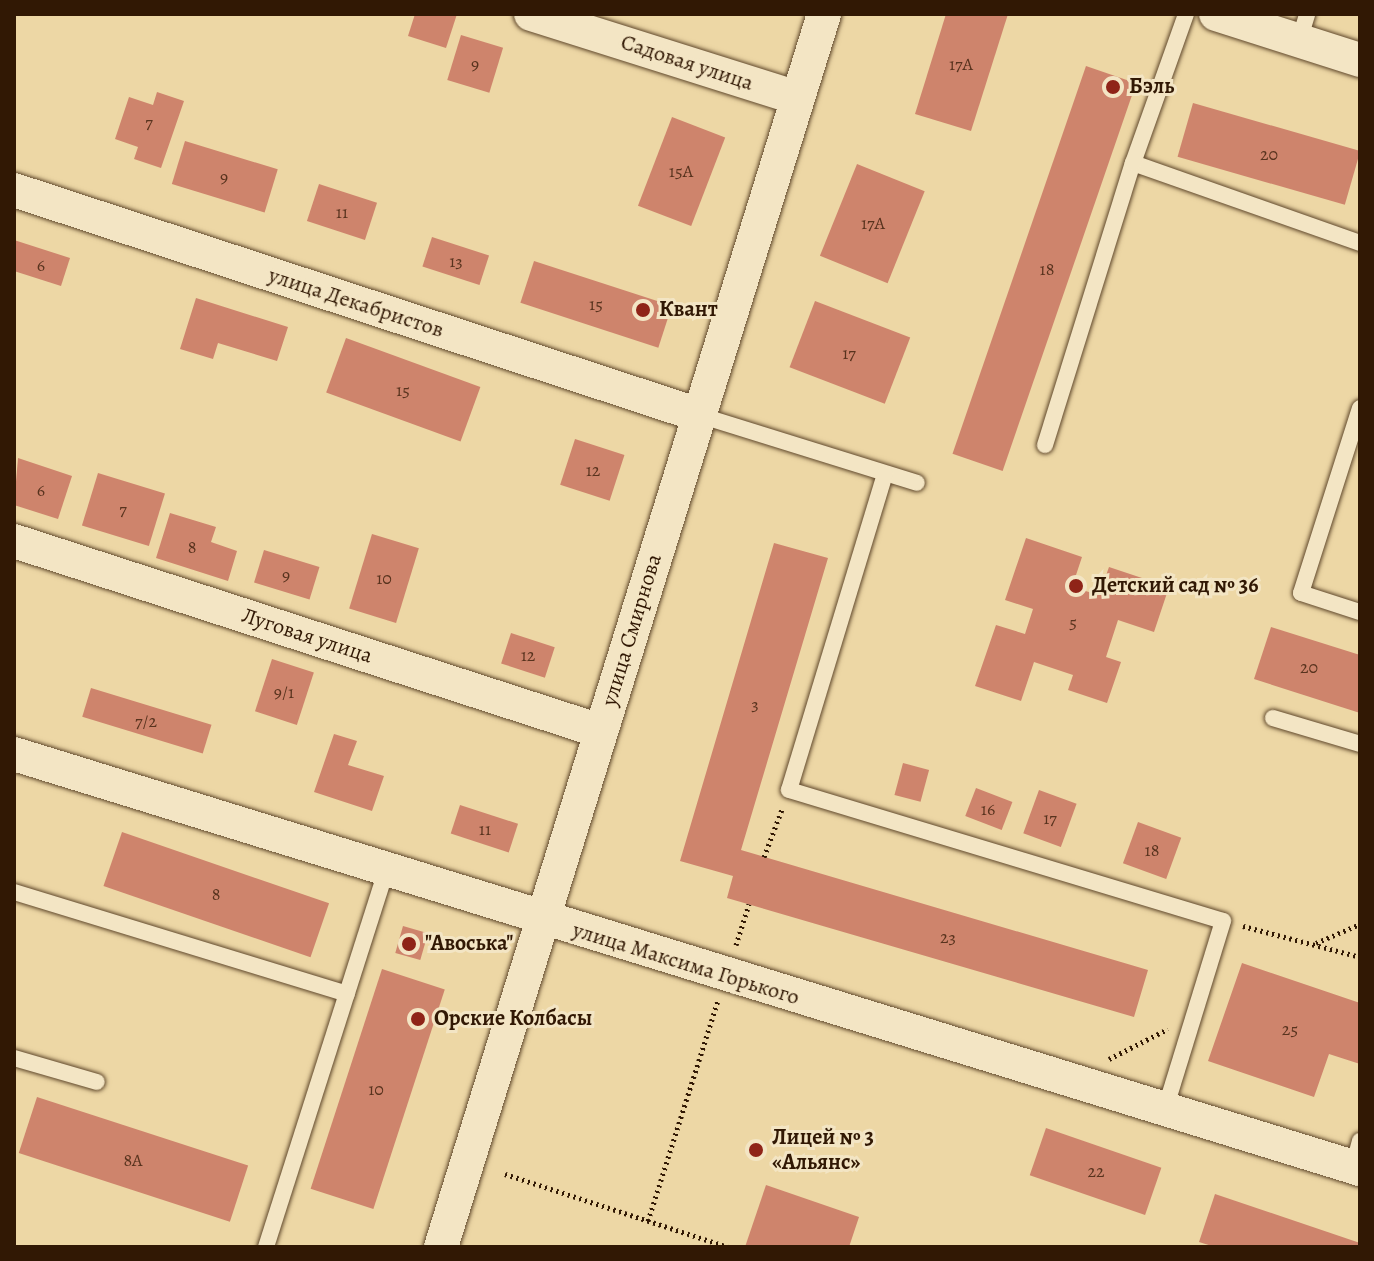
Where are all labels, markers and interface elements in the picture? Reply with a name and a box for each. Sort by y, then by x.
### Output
street label: Садовая улица [617,29,757,97]
house number: 9 [471,53,479,75]
house number: 17А [949,53,973,75]
place label: Бэль [1129,74,1174,100]
marker: Бэль [1104,78,1122,96]
house number: 7 [145,111,153,133]
house number: 20 [1260,143,1278,165]
house number: 15А [669,160,693,182]
house number: 9 [220,166,228,188]
house number: 11 [336,201,348,223]
house number: 17А [861,212,885,234]
house number: 13 [449,250,463,272]
house number: 6 [37,254,45,276]
house number: 18 [1040,258,1054,280]
street label: улица Декабристов [265,262,447,344]
house number: 15 [589,293,603,315]
place label: Квант [659,297,718,323]
marker: Квант [634,301,652,319]
house number: 17 [842,342,856,364]
house number: 15 [396,379,410,401]
house number: 12 [586,459,600,481]
house number: 6 [37,479,45,501]
house number: 7 [119,498,127,520]
house number: 8 [188,536,196,558]
street label: улица Смирнова [596,551,668,709]
house number: 9 [282,564,290,586]
house number: 10 [376,567,392,589]
place label: Детский сад № 36 [1092,573,1259,599]
marker: Детский сад № 36 [1067,577,1085,595]
street label: Луговая улица [238,602,376,670]
house number: 5 [1069,611,1077,633]
house number: 12 [521,644,535,666]
house number: 20 [1300,656,1318,678]
house number: 9/1 [274,681,294,703]
house number: 3 [751,693,759,715]
house number: 7/2 [135,710,157,732]
house number: 16 [981,798,995,820]
house number: 17 [1043,807,1057,829]
house number: 11 [479,818,491,840]
house number: 18 [1145,839,1159,861]
house number: 8 [212,883,220,905]
street label: улица Максима Горького [569,917,803,1011]
house number: 23 [940,926,956,948]
place label: "Авоська" [425,931,513,957]
marker: "Авоська" [400,935,418,953]
place label: Орские Колбасы [434,1006,592,1032]
marker: Орские Колбасы [409,1010,427,1028]
house number: 25 [1282,1018,1298,1040]
house number: 10 [368,1078,384,1100]
place label: Лицей № 3 «Альянс» [772,1124,874,1176]
marker: Лицей № 3 «Альянс» [747,1141,765,1159]
house number: 8А [123,1149,143,1171]
house number: 22 [1087,1160,1105,1182]

